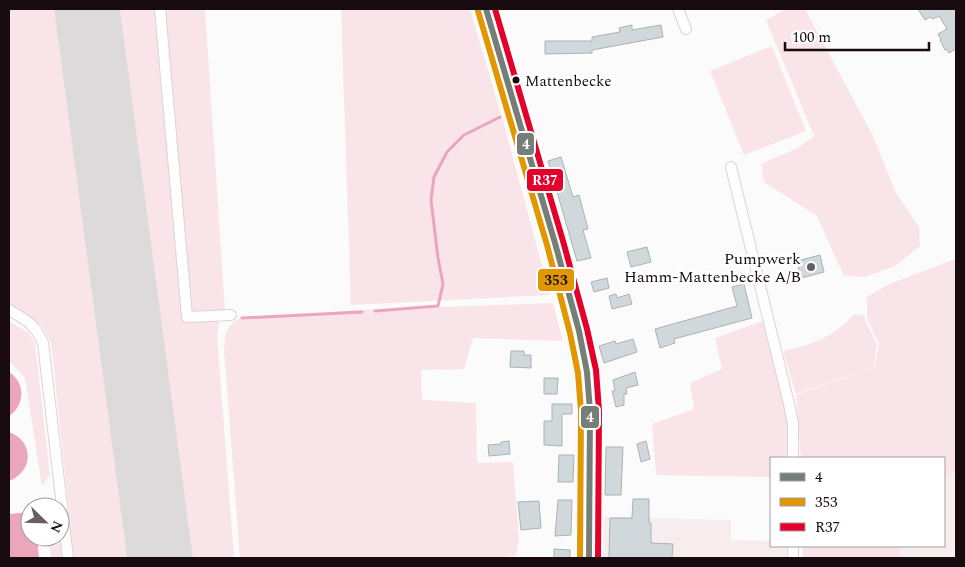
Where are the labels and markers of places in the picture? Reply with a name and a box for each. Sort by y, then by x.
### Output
place label: Mattenbecke [525,70,611,93]
marker: Mattenbecke [511,75,521,85]
place label: Pumpwerk Hamm-Mattenbecke A/B [624,247,801,289]
marker: Pumpwerk Hamm-Mattenbecke A/B [805,261,817,273]

